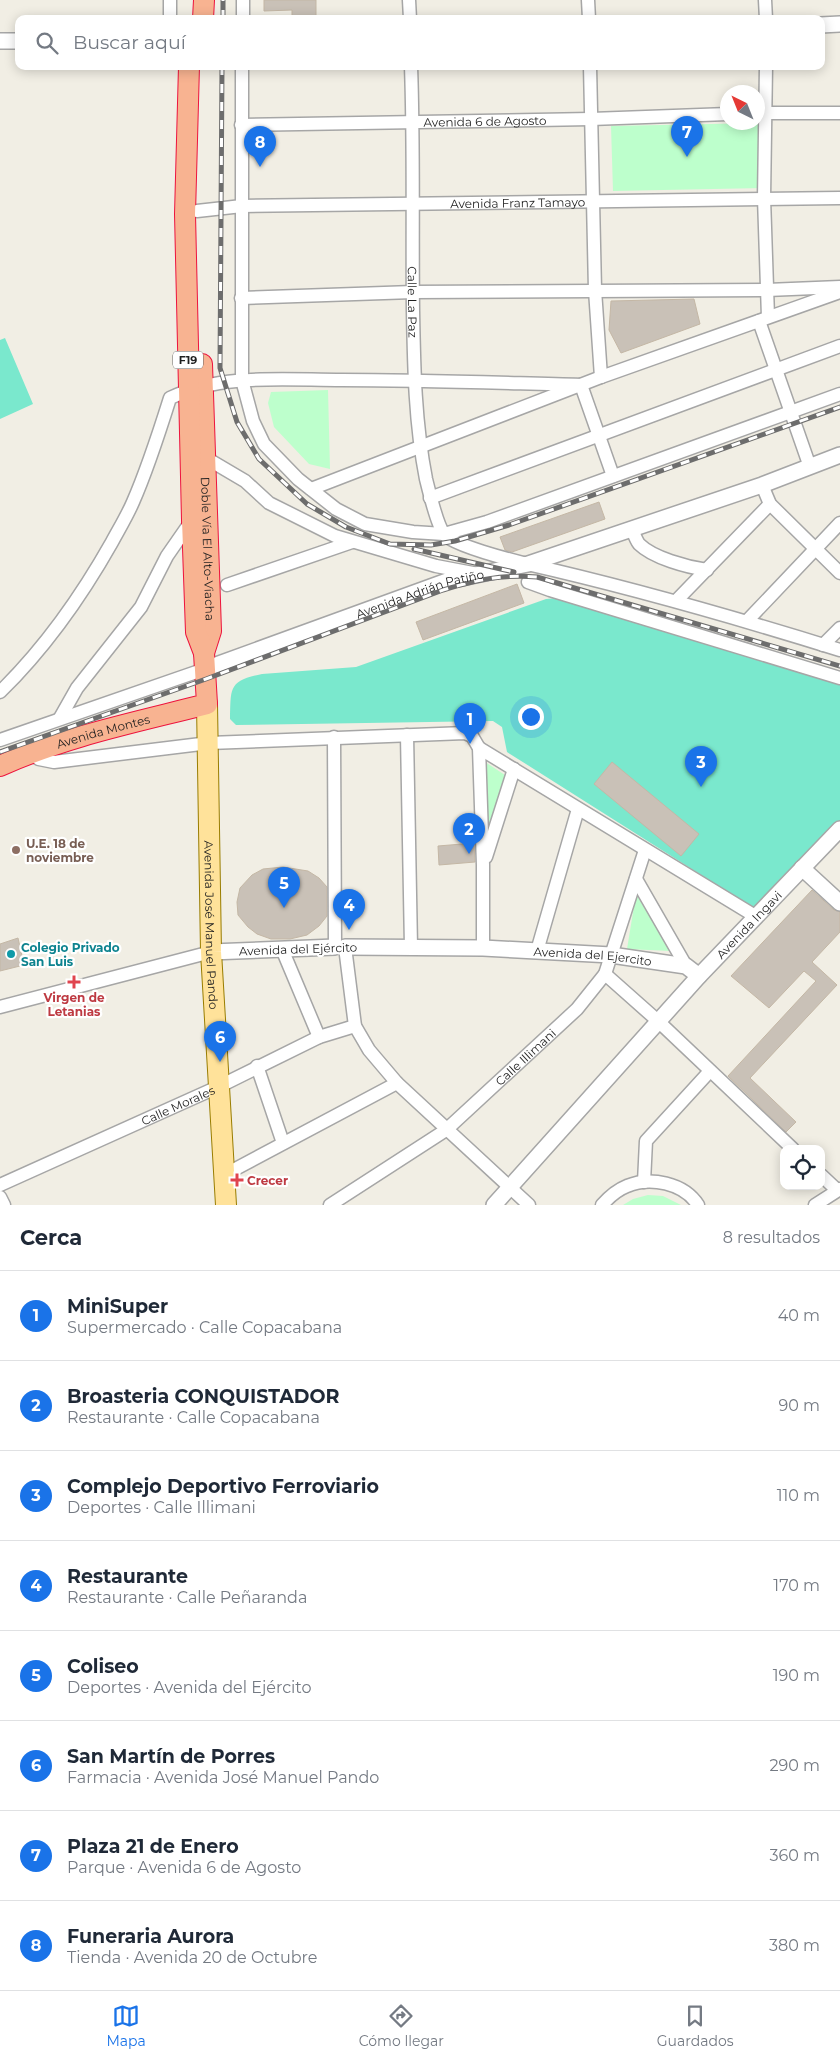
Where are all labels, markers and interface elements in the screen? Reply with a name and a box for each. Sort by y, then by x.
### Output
search box [15,15,825,70]
icon: search [33,29,61,57]
text: Buscar aquí [73,31,186,54]
north arrow [720,85,765,130]
street label: Avenida 6 de Agosto [423,112,547,129]
pin: 7 [671,116,703,157]
pin: 8 [244,126,276,167]
street label: Avenida Franz Tamayo [450,194,585,211]
street label: Calle La Paz [405,266,421,338]
road number: F19 [173,352,203,368]
street label: Doble Vía El Alto-Viacha [198,477,218,621]
street label: Avenida Adrián Patiño [354,566,485,621]
pin: 1 [454,703,486,744]
your location [518,704,544,730]
street label: Avenida Montes [54,711,152,751]
pin: 3 [685,746,717,787]
pin: 2 [453,813,485,854]
place label: U.E. 18 de noviembre [26,836,94,865]
street label: Avenida José Manuel Pando [202,840,222,1010]
marker: U.E. 18 de noviembre [10,844,22,856]
pin: 5 [268,867,300,908]
street label: Avenida Ingavi [713,887,785,961]
pin: 4 [333,889,365,930]
street label: Avenida del Ejército [239,939,357,959]
place label: Colegio Privado San Luis [21,940,120,969]
street label: Avenida del Ejercito [533,943,653,968]
marker: Colegio Privado San Luis [5,948,17,960]
marker: Virgen de Letanias [68,976,80,988]
place label: Virgen de Letanias [42,990,105,1019]
pin: 6 [204,1021,236,1062]
street label: Calle Illimani [492,1025,559,1088]
street label: Calle Morales [139,1082,217,1128]
map controls [780,1145,825,1190]
button: locate [780,1145,825,1190]
place label: Crecer [247,1173,288,1188]
marker: Crecer [231,1174,243,1186]
text: Cerca [20,1225,82,1250]
text: 8 resultados [723,1228,820,1247]
text: MiniSuper [67,1295,168,1318]
text: 1 [33,1306,39,1325]
text: 40 m [778,1306,820,1325]
text: Supermercado · Calle Copacabana [67,1318,342,1337]
text: Broasteria CONQUISTADOR [67,1385,340,1408]
text: 2 [31,1396,41,1415]
text: 90 m [778,1396,820,1415]
text: Restaurante · Calle Copacabana [67,1408,320,1427]
text: Complejo Deportivo Ferroviario [67,1475,379,1498]
text: 3 [31,1486,41,1505]
text: 110 m [777,1486,820,1505]
text: Deportes · Calle Illimani [67,1498,256,1517]
text: Restaurante [67,1565,188,1588]
text: 4 [30,1576,42,1595]
text: 170 m [773,1576,820,1595]
text: Restaurante · Calle Peñaranda [67,1588,307,1607]
text: Coliseo [67,1655,139,1678]
text: 5 [31,1666,41,1685]
text: 190 m [773,1666,820,1685]
text: Deportes · Avenida del Ejército [67,1678,312,1697]
text: San Martín de Porres [67,1745,275,1768]
text: 6 [31,1756,41,1775]
text: 290 m [769,1756,820,1775]
text: Farmacia · Avenida José Manuel Pando [67,1768,379,1787]
text: Plaza 21 de Enero [67,1835,239,1858]
text: 7 [31,1846,41,1865]
text: 360 m [769,1846,820,1865]
text: Parque · Avenida 6 de Agosto [67,1858,301,1877]
text: Funeraria Aurora [67,1925,234,1948]
text: 8 [31,1936,41,1955]
text: 380 m [769,1936,820,1955]
text: Tienda · Avenida 20 de Octubre [67,1948,317,1967]
tab: Mapa [106,2002,146,2050]
tab: Cómo llegar [359,2002,444,2050]
tab: Guardados [657,2002,734,2050]

